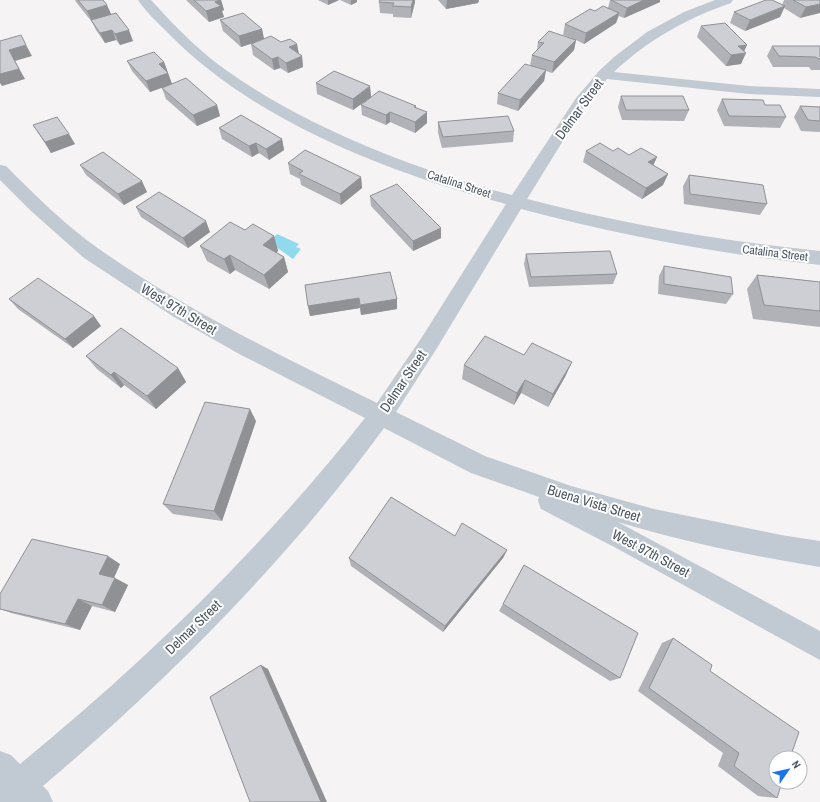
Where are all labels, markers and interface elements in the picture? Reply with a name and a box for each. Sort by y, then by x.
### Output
street label: Delmar Street [551,75,607,143]
street label: Catalina Street [425,166,493,202]
street label: Catalina Street [741,241,809,265]
street label: West 97th Street [138,279,220,339]
street label: Delmar Street [376,347,430,415]
street label: Buena Vista Street [545,480,643,526]
street label: West 97th Street [609,525,693,581]
street label: Delmar Street [161,596,225,658]
north arrow [768,750,808,790]
text: N [789,758,804,771]

